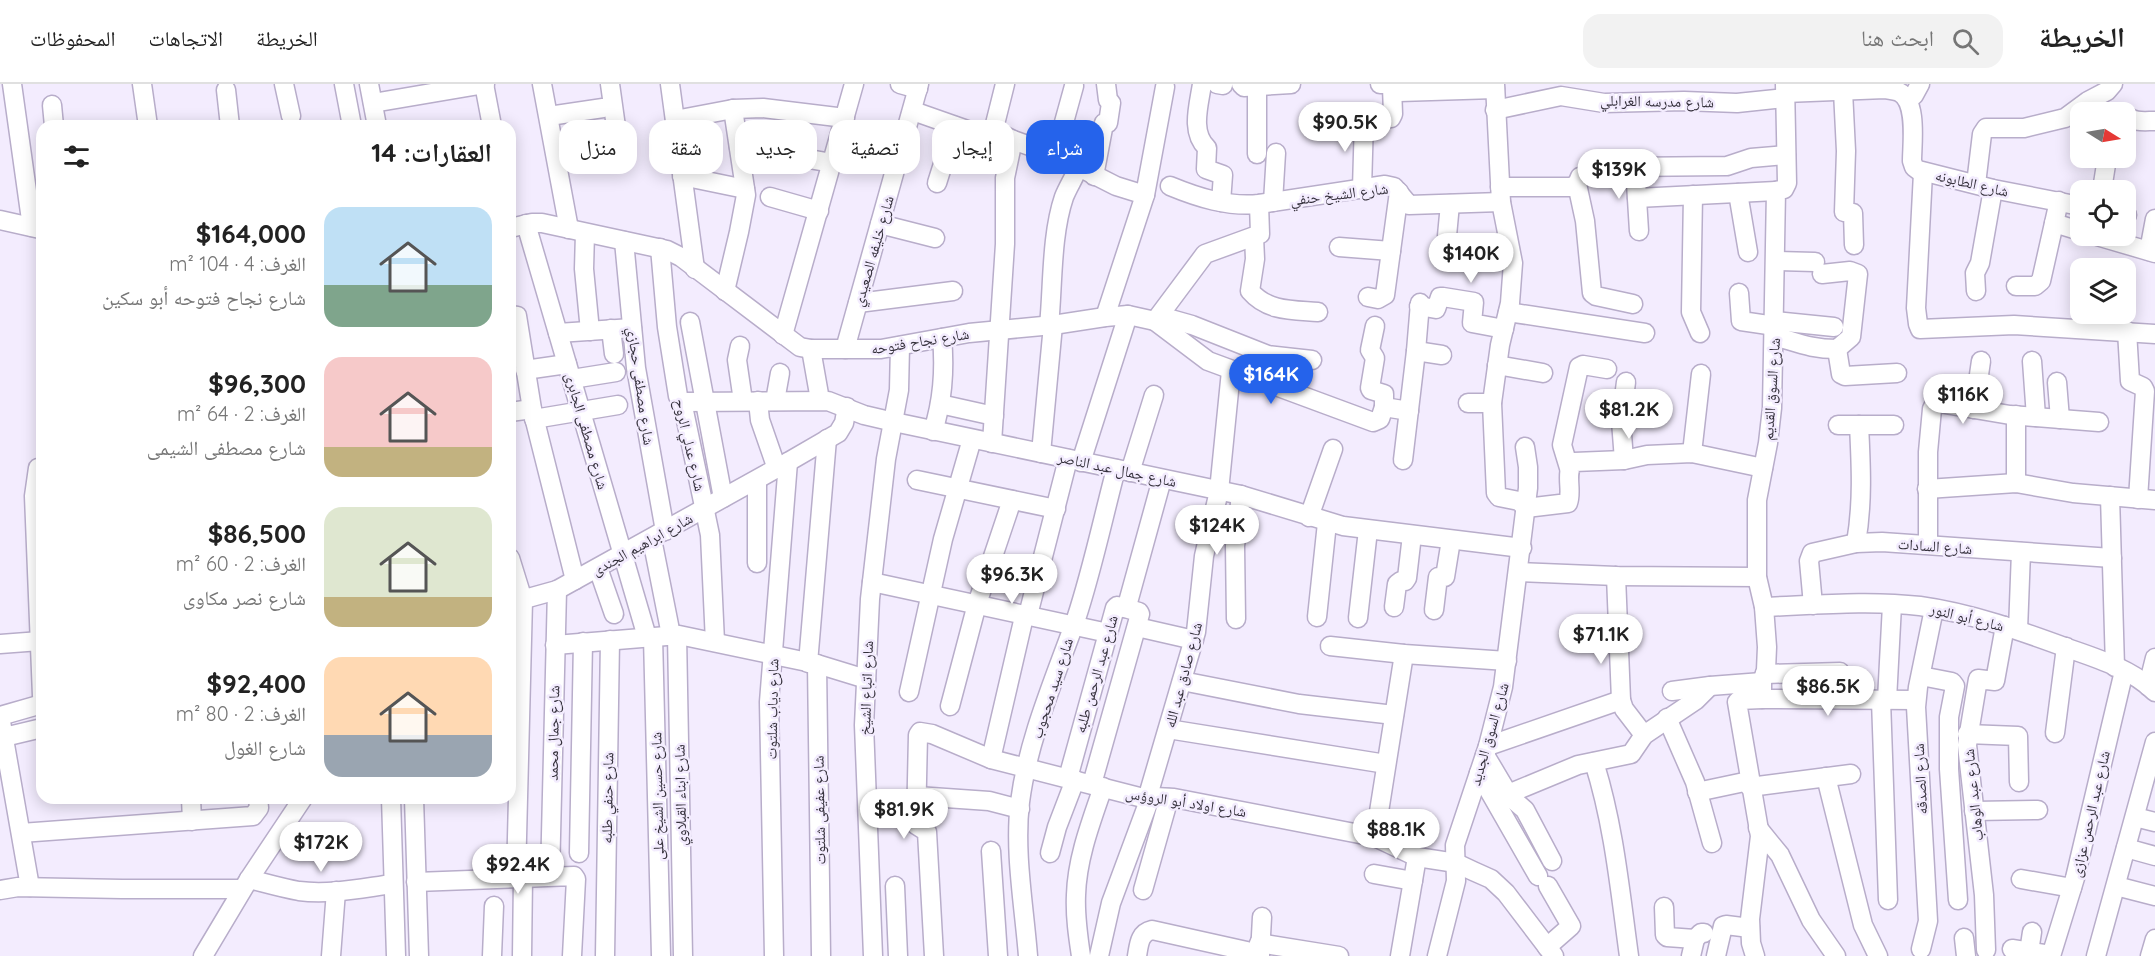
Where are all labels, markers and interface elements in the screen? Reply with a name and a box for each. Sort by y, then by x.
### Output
search box [1583,14,2003,68]
text: الخريطة [2039,19,2125,54]
text: ابحث هنا [1861,24,1934,52]
text: المحفوظات [30,25,115,51]
text: الاتجاهات [148,25,223,51]
text: الخريطة [256,25,318,51]
icon: search [1949,25,1982,58]
street label: شارع مدرسه الغرابلي [1600,91,1714,114]
pin: $90.5K [1296,102,1394,153]
north arrow [2070,102,2136,168]
map controls [2070,102,2136,324]
text: $90.5K [1312,109,1378,134]
chip: منزل [559,120,637,174]
chip: شقة [649,120,723,174]
chip: جديد [735,120,817,174]
chip: تصفية [829,120,920,174]
chip: إيجار [932,120,1014,174]
chip: شراء [1026,120,1104,174]
text: العقارات: 14 [371,136,492,169]
icon: filters [60,140,93,173]
pin: $139K [1577,149,1661,200]
text: $139K [1592,156,1646,181]
street label: شارع الطابونه [1933,165,2011,202]
street label: شارع الشيخ حنفي [1289,179,1390,212]
button: locate [2070,180,2136,246]
street label: شارع خليفه الصعيدي [848,193,901,309]
text: $164,000 [196,217,306,250]
icon: home [372,231,444,303]
pin: $140K [1429,233,1513,284]
text: $140K [1443,240,1499,265]
text: الغرف: 4 · 104 m² [169,251,306,276]
button: layers [2070,258,2136,324]
text: شارع نجاح فتوحه أبو سكين [102,285,306,310]
street label: شارع نجاح فتوحه [870,324,971,359]
street label: شارع مصطفى حجازي [621,326,659,447]
street label: شارع السوق القديم [1758,337,1785,441]
pin: $164K [1229,354,1313,405]
text: $164K [1243,361,1299,386]
text: $96,300 [208,367,306,400]
street label: شارع مصطفى الجابرى [560,370,613,492]
pin: $116K [1921,374,2005,425]
icon: home [372,381,444,453]
text: $116K [1937,381,1989,406]
pin: $81.2K [1580,389,1678,440]
text: $81.2K [1599,396,1659,421]
street label: شارع عدلي الروح [667,397,710,494]
text: الغرف: 2 · 64 m² [177,401,306,426]
text: شارع مصطفى الشيمى [147,435,306,460]
street label: شارع جمال عبد الناصر [1055,447,1178,492]
pin: $124K [1175,505,1259,556]
street label: شارع ابراهيم الجندى [588,508,696,580]
text: $124K [1189,512,1245,537]
text: $86,500 [208,517,306,550]
icon: home [372,531,444,603]
street label: شارع السادات [1897,534,1973,559]
text: الغرف: 2 · 60 m² [176,551,306,576]
pin: $96.3K [963,554,1061,605]
text: $96.3K [980,561,1044,586]
text: شارع نصر مكاوى [183,585,306,610]
street label: شارع أبو النور [1927,598,2006,636]
street label: شارع عبد الرحمن طلبه [1070,613,1123,735]
pin: $71.1K [1552,614,1650,665]
street label: شارع صادق عبد الله [1160,620,1207,730]
text: $71.1K [1573,621,1629,646]
street label: شارع سيد محجوب [1027,635,1078,741]
street label: شارع اتباع الشيخ [855,640,878,736]
street label: شارع دياب شلتوت [762,658,783,760]
pin: $86.5K [1779,666,1877,717]
text: $92,400 [207,667,306,700]
text: $86.5K [1796,673,1860,698]
street label: شارع السوق الجديد [1465,680,1514,788]
icon: home [372,681,444,753]
street label: شارع جمال محمد [543,685,564,781]
text: الغرف: 2 · 80 m² [176,701,306,726]
street label: شارع حسين الشيخ على [646,732,669,860]
text: شارع الغول [224,735,306,760]
street label: شارع الصدقه [1909,743,1932,815]
street label: شارع ابناء القبلاوي [670,744,693,846]
street label: شارع عبد الوهاب [1959,748,1988,842]
street label: شارع عبد الرحمن عزازى [2066,749,2115,879]
street label: شارع حنفي طلبه [597,752,620,844]
street label: شارع عفيفى شلتوت [809,755,830,865]
street label: شارع اولاد أبو الروؤس [1124,783,1248,822]
pin: $81.9K [855,789,953,840]
text: $81.9K [874,796,934,821]
pin: $88.1K [1347,809,1445,860]
text: $88.1K [1367,816,1425,841]
pin: $172K [279,822,363,873]
text: $172K [293,829,349,854]
pin: $92.4K [469,844,567,895]
text: $92.4K [486,851,550,876]

